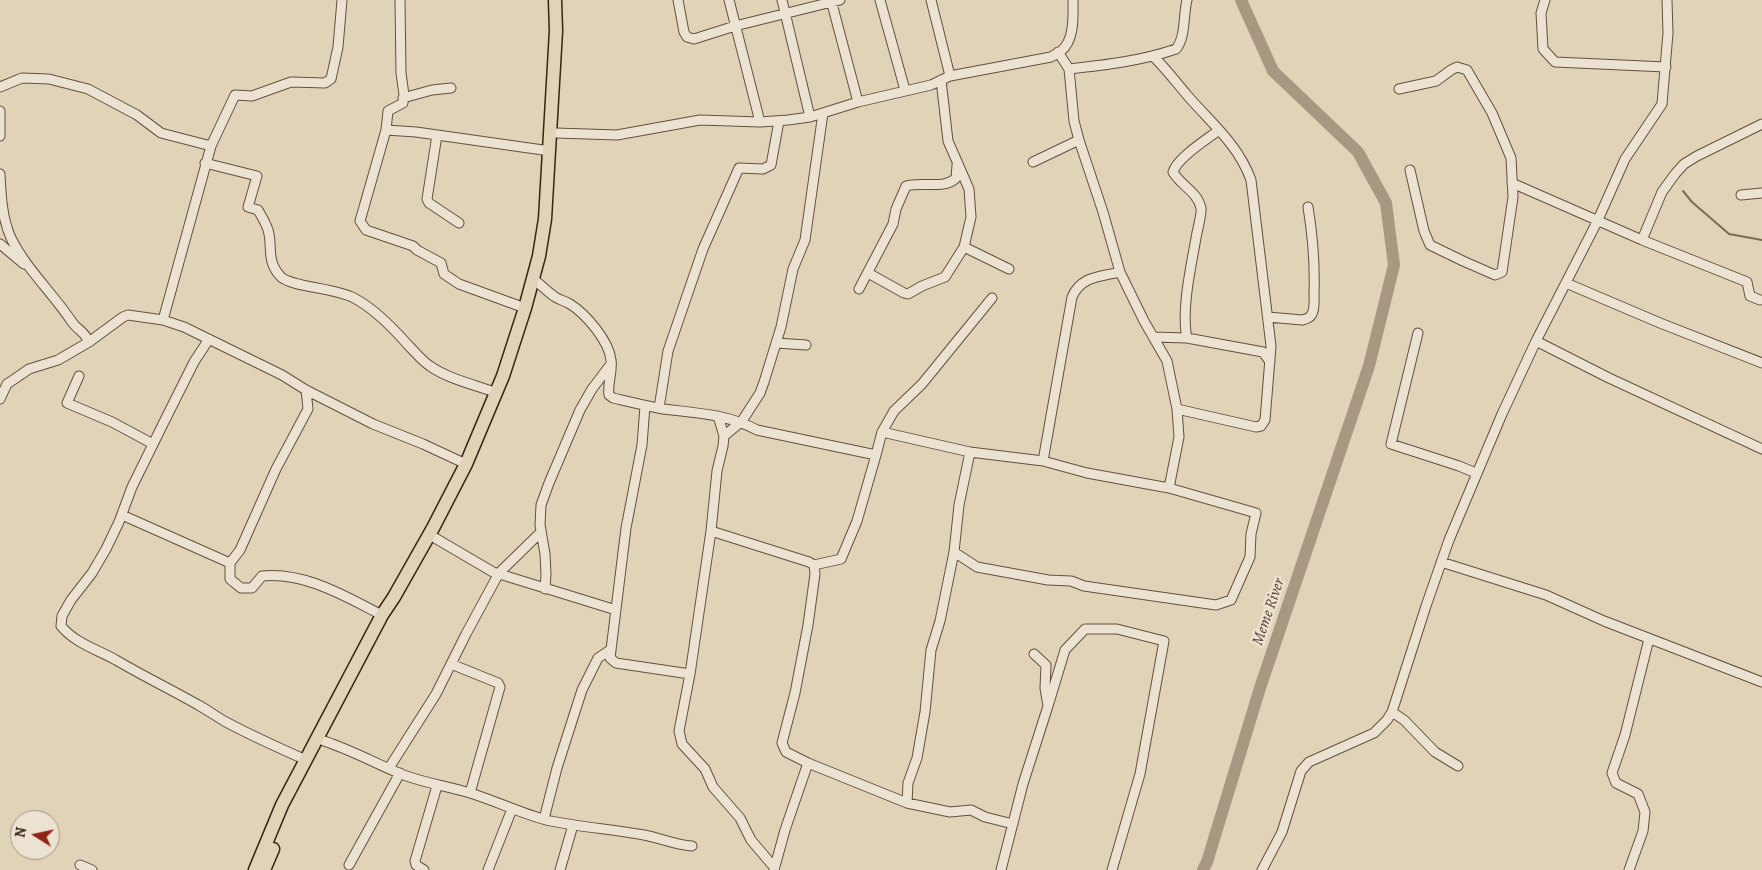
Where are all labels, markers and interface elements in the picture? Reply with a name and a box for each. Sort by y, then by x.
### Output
water label: Meme River [1249,576,1289,648]
north arrow [10,810,60,860]
text: N [10,826,31,839]

